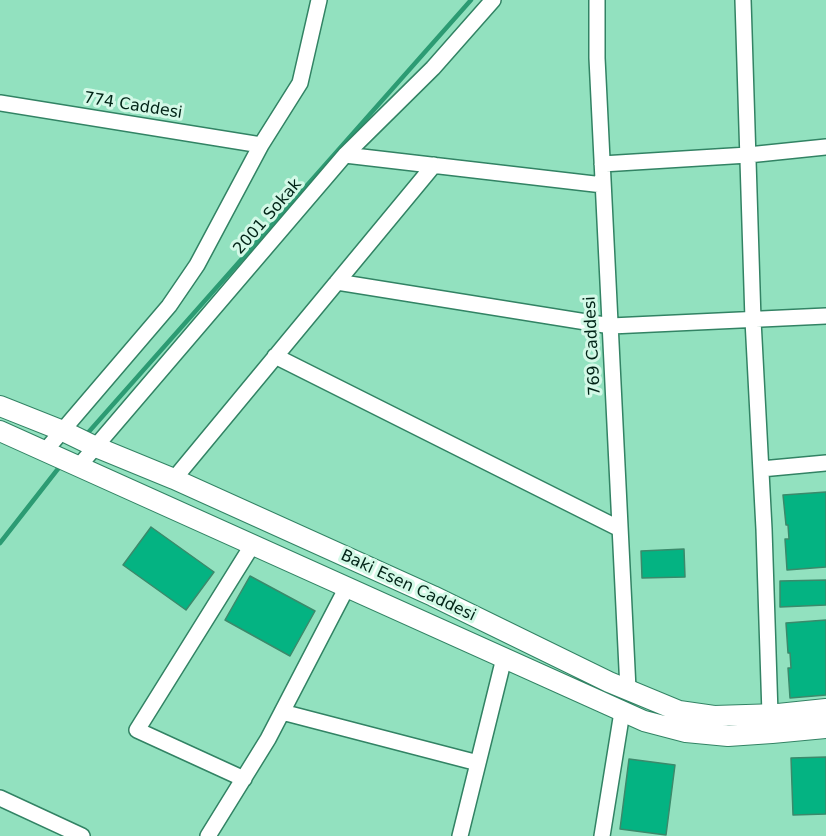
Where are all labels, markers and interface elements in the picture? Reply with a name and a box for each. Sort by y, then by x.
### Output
street label: 774 Caddesi [82,89,184,123]
street label: 2001 Sokak [230,175,306,259]
street label: 769 Caddesi [581,296,605,396]
street label: Baki Esen Caddesi [337,546,479,626]

